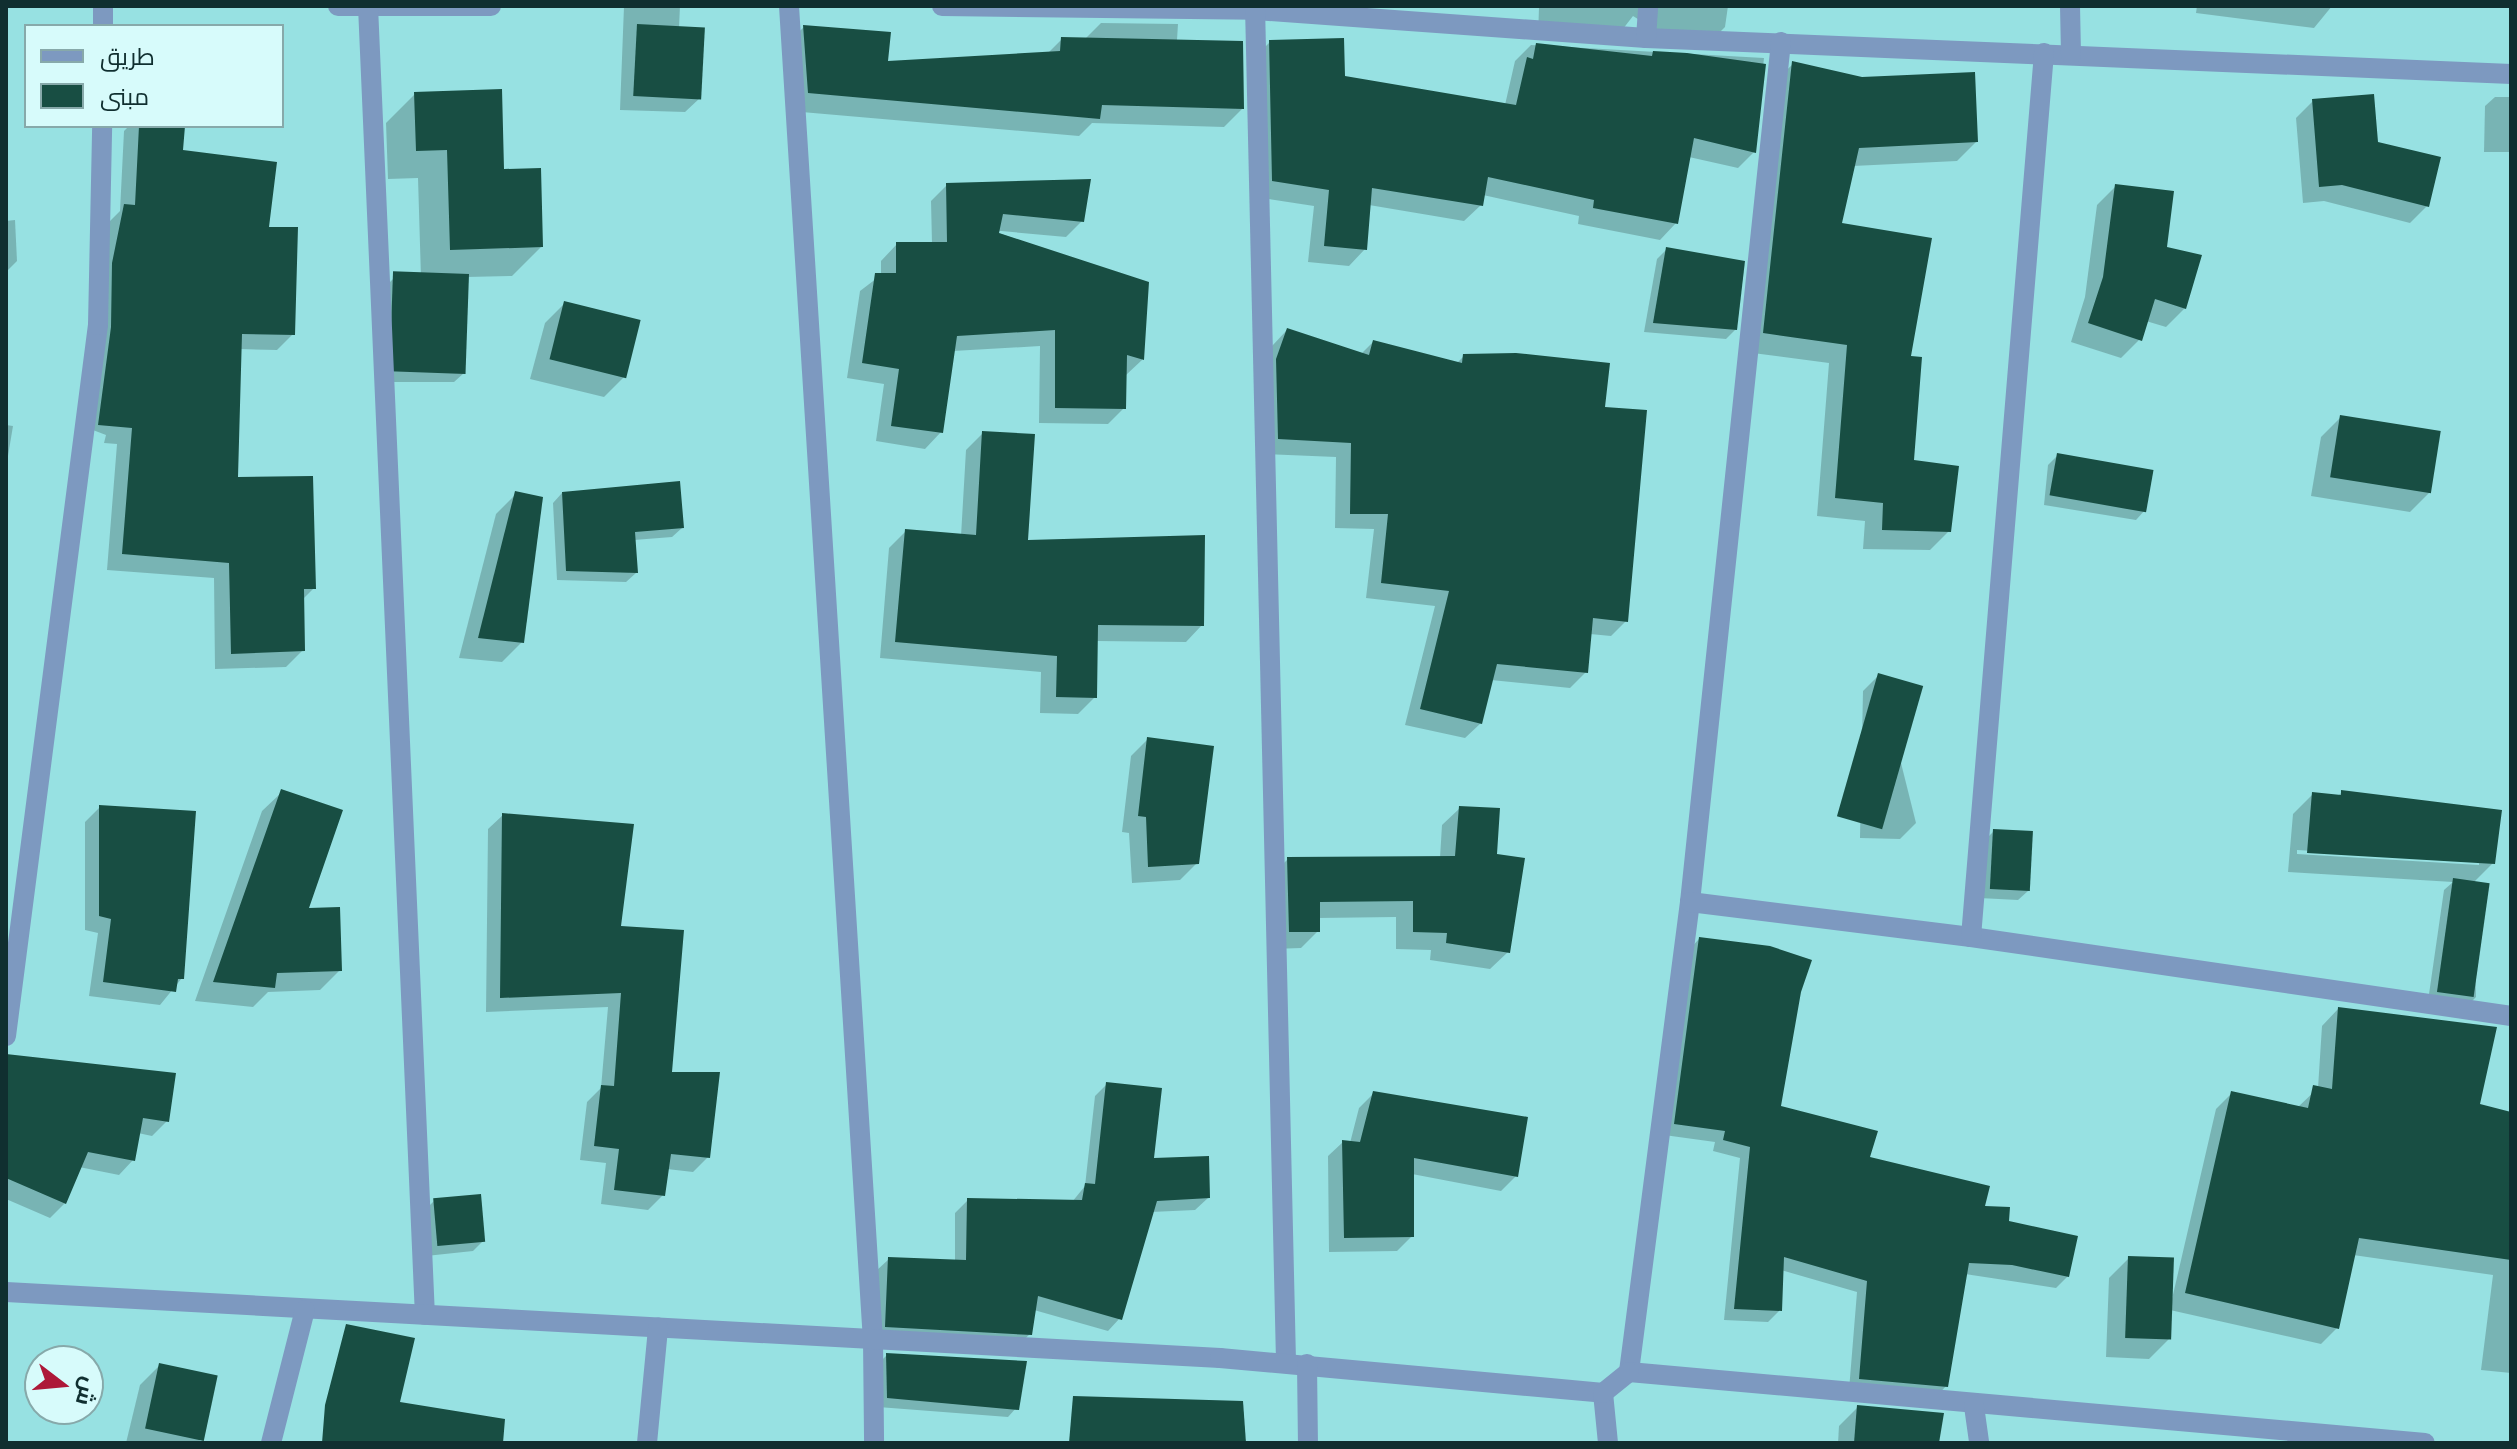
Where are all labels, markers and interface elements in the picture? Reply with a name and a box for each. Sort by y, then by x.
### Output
legend [24,24,284,128]
text: طريق [100,40,155,76]
text: مبنى [100,80,149,116]
north arrow [24,1345,104,1425]
text: ش [66,1373,105,1409]

